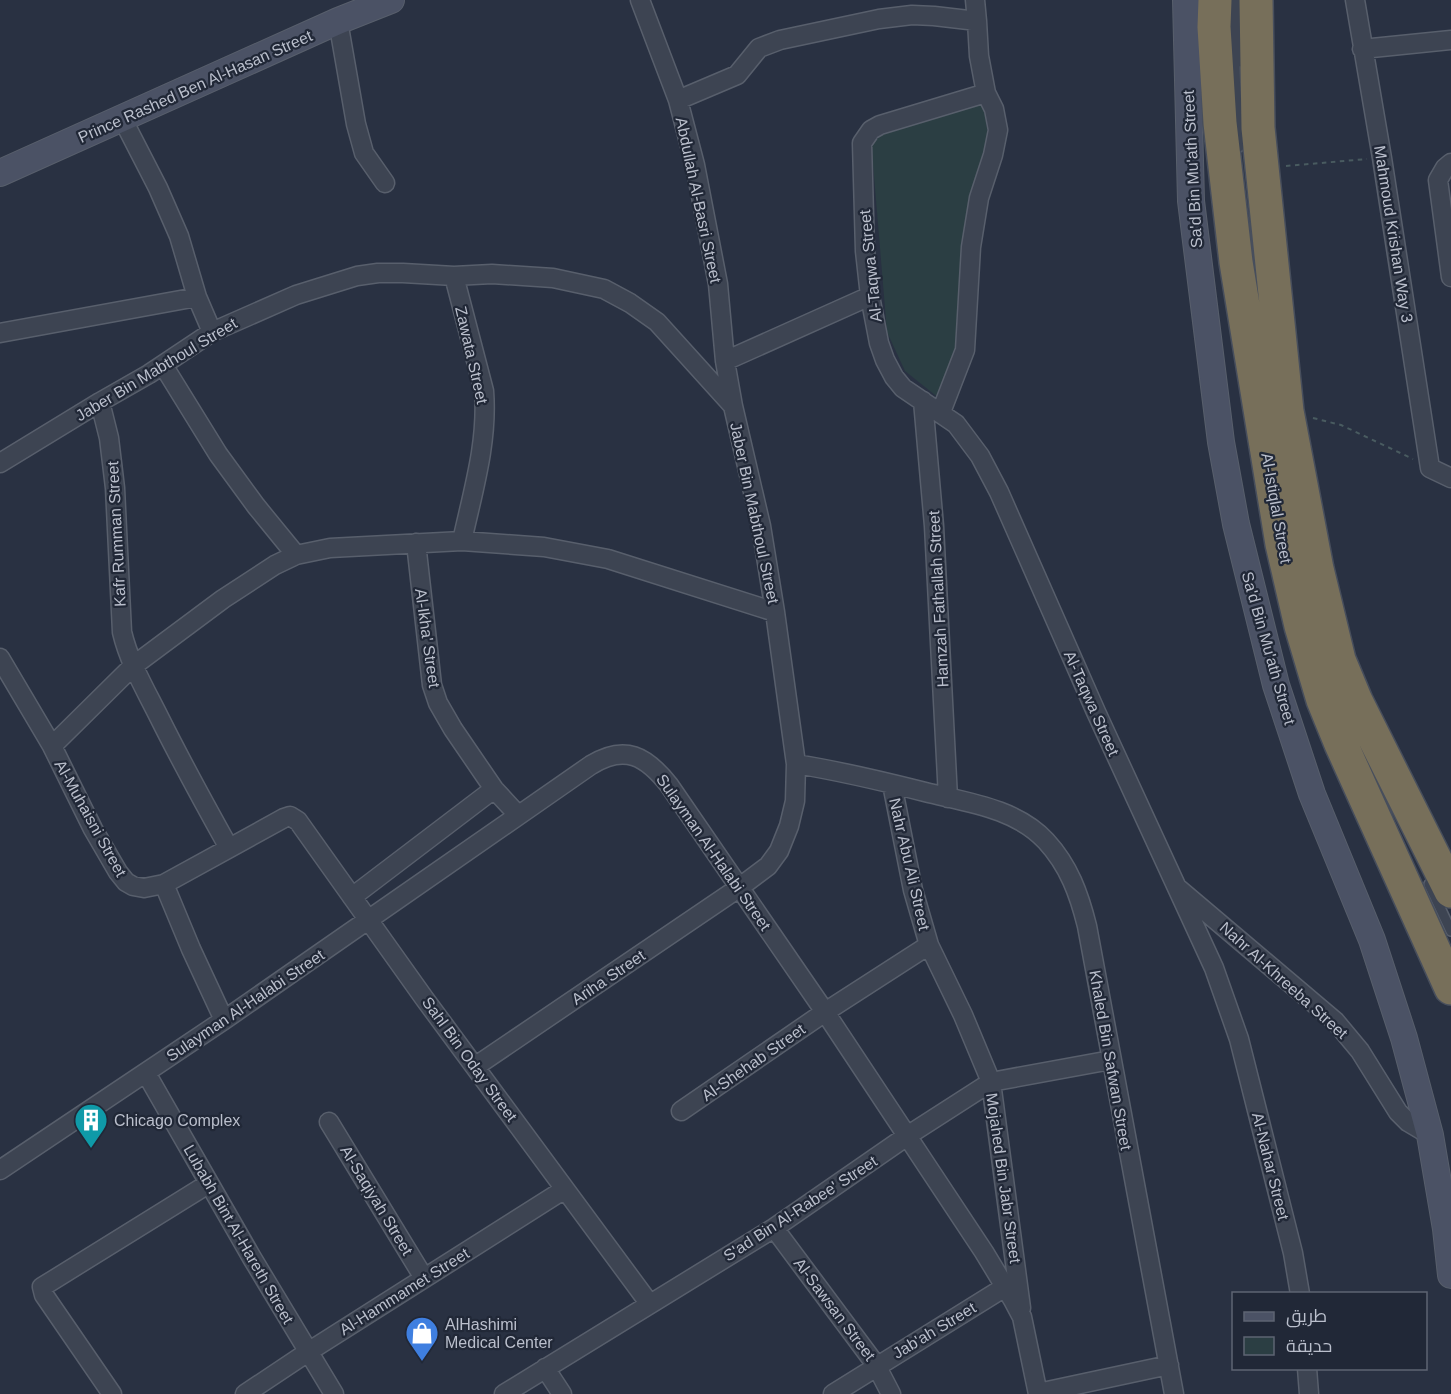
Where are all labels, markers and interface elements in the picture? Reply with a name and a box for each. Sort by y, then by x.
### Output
street label: Prince Rashed Ben Al-Hasan Street [76,27,315,146]
street label: Sa'd Bin Mu'ath Street [1180,89,1205,248]
street label: Abdullah Al-Basri Street [673,116,725,285]
street label: Mahmoud Krishan Way 3 [1371,144,1416,324]
street label: Al-Taqwa Street [856,208,885,323]
street label: Zawata Street [452,305,491,406]
street label: Jaber Bin Mabthoul Street [73,314,240,424]
street label: Jaber Bin Mabthoul Street [727,421,782,606]
street label: Al-Istiqlal Street [1258,451,1295,565]
street label: Kafr Rumman Street [104,460,129,607]
street label: Hamzah Fathallah Street [925,510,952,688]
street label: Sa'd Bin Mu'ath Street [1239,570,1299,727]
street label: Al-Ikha' Street [412,587,443,689]
street label: Al-Taqwa Street [1061,648,1123,759]
street label: Al-Muhaisni Street [51,757,130,880]
street label: Sulayman Al-Halabi Street [653,771,774,934]
street label: Nahr Abu Ali Street [886,796,933,932]
street label: Nahr Al-Khreeba Street [1217,919,1351,1042]
street label: Sulayman Al-Halabi Street [163,946,328,1065]
street label: Ariha Street [569,946,649,1008]
street label: Khaled Bin Safwan Street [1086,969,1135,1152]
street label: Sahl Bin Oday Street [419,994,521,1125]
street label: Al-Shehab Street [699,1020,809,1104]
street label: Mojahed Bin Jabr Street [983,1092,1024,1265]
building icon: Chicago Complex [73,1102,109,1149]
street label: Al-Nahar Street [1249,1111,1292,1222]
place label: Chicago Complex [114,1112,240,1129]
street label: Lubabh Bint Al-Hareth Street [180,1142,297,1327]
street label: Al-Saqiyah Street [337,1143,416,1258]
street label: S'ad Bin Al-Rabee' Street [720,1152,881,1264]
street label: Al-Hammamet Street [336,1244,473,1338]
street label: Al-Sawsan Street [791,1255,879,1364]
legend [1232,1292,1427,1370]
street label: Jab'ah Street [890,1299,979,1362]
text: طريق [1286,1306,1327,1328]
shop icon: AlHashimi Medical Center [404,1315,440,1362]
place label: AlHashimi Medical Center [445,1316,553,1351]
text: حديقة [1286,1336,1332,1356]

